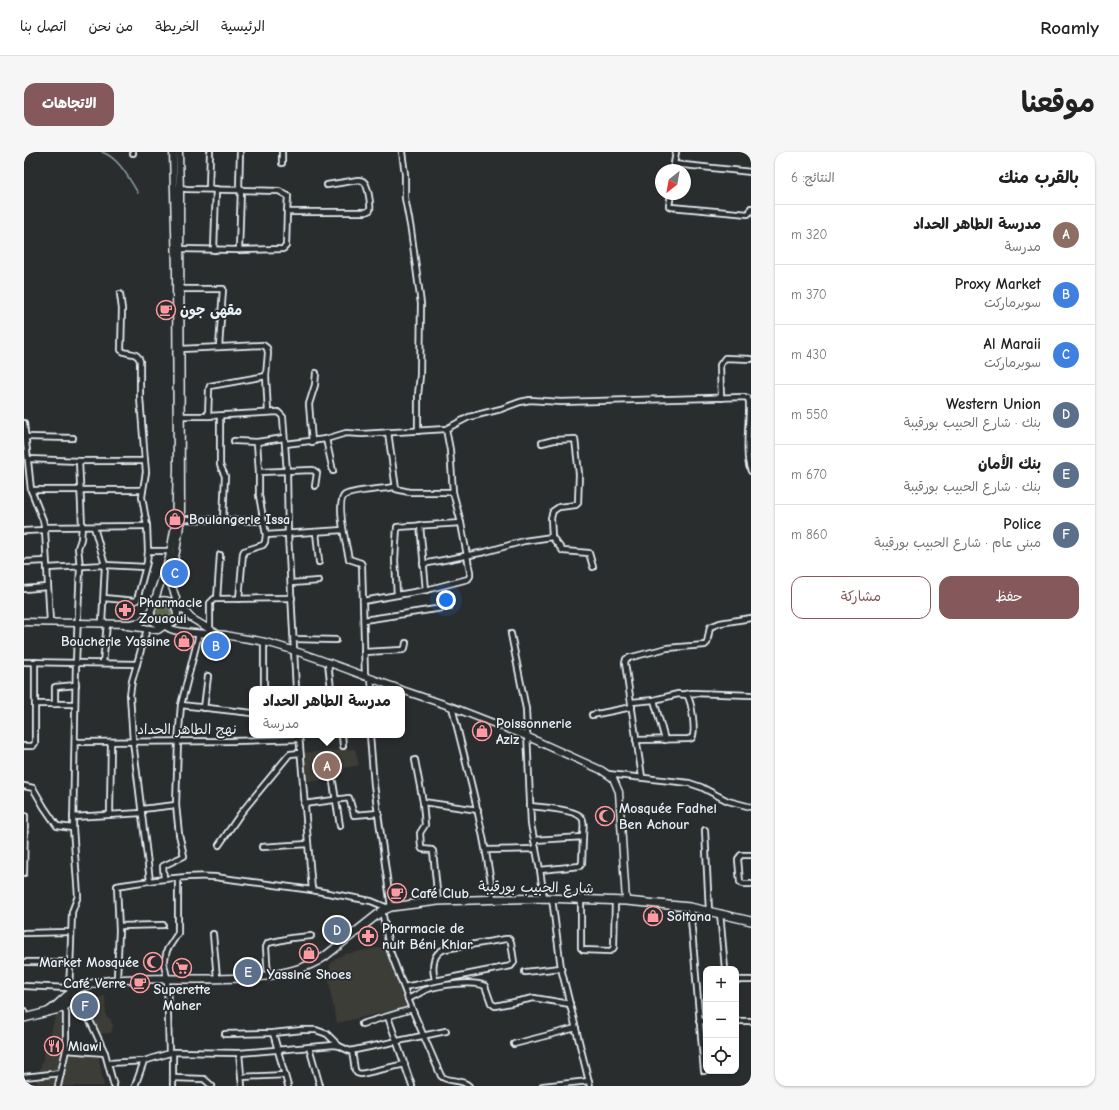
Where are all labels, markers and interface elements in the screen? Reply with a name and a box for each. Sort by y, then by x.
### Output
text: Roamly [1040,17,1099,39]
text: اتصل بنا [20,18,67,35]
text: من نحن [89,18,133,35]
text: الخريطة [155,18,199,35]
text: الرئيسية [221,18,265,35]
button: الاتجاهات [24,83,114,126]
text: موقعنا [1021,87,1095,119]
north arrow [655,164,691,200]
text: بالقرب منك [998,168,1079,187]
text: النتائج: 6 [791,170,835,185]
text: مدرسة الطاهر الحداد [913,215,1041,233]
text: 320 m [791,227,827,242]
text: A [1062,227,1070,242]
text: مدرسة [1005,239,1041,254]
text: Proxy Market [955,275,1041,293]
text: 370 m [791,287,827,302]
text: B [1062,287,1070,302]
text: سوبرماركت [984,295,1041,310]
cafe icon: مقهى جون [155,299,177,321]
place label: مقهى جون [180,302,242,320]
text: Al Maraii [984,335,1041,353]
text: 430 m [791,347,827,362]
text: C [1062,347,1070,362]
text: سوبرماركت [984,355,1041,370]
text: Western Union [946,395,1041,413]
text: 550 m [791,407,828,422]
text: D [1062,407,1070,422]
text: بنك · شارع الحبيب بورقيبة [904,415,1041,430]
text: بنك الأمان [978,455,1041,473]
text: 670 m [791,467,827,482]
text: E [1062,467,1070,482]
text: بنك · شارع الحبيب بورقيبة [904,479,1041,494]
shop icon: Boulangerie Issa [164,508,186,530]
place label: Boulangerie Issa [189,511,290,528]
text: Police [1003,515,1041,533]
text: 860 m [791,527,828,542]
text: F [1062,527,1070,542]
text: مبنى عام · شارع الحبيب بورقيبة [874,535,1041,550]
pin: C [162,558,188,588]
button: مشاركة [791,576,931,619]
button: حفظ [939,576,1079,619]
your location [436,590,456,610]
place label: Pharmacie Zouaoui [139,594,202,627]
pharmacy icon: Pharmacie Zouaoui [114,599,136,621]
shop icon: Boucherie Yassine [173,630,195,652]
pin: B [203,631,229,661]
place label: Boucherie Yassine [61,633,170,650]
popup [249,686,405,738]
text: مدرسة الطاهر الحداد [263,692,391,710]
place label: Poissonnerie Aziz [496,715,572,748]
text: مدرسة [263,716,299,731]
shop icon: Poissonnerie Aziz [471,720,493,742]
street label: نهج الطاهر الحداد [137,721,237,739]
pin: A [314,751,340,781]
place label: Mosquée Fadhel Ben Achour [619,800,717,833]
mosque icon: Mosquée Fadhel Ben Achour [594,805,616,827]
street label: شارع الحبيب بورقيبة [478,878,594,898]
cafe icon: Café Club [386,882,408,904]
place label: Café Club [411,885,469,902]
shop icon: Soltana [642,905,664,927]
place label: Soltana [667,908,711,925]
pin: D [324,915,350,945]
place label: Pharmacie de nuit Béni Khiar [382,920,473,953]
pharmacy icon: Pharmacie de nuit Béni Khiar [357,925,379,947]
shop icon: Yassine Shoes [298,942,320,964]
mosque icon: Market Mosquée [142,951,164,973]
place label: Market Mosquée [39,954,139,971]
supermarket icon: Superette Maher [171,957,193,979]
pin: E [235,957,261,987]
place label: Yassine Shoes [267,966,351,983]
map controls [703,966,739,1074]
button: + [703,966,739,1002]
cafe icon: Café Verre [129,972,151,994]
place label: Café Verre [63,975,126,992]
place label: Superette Maher [154,981,211,1014]
pin: F [72,991,98,1021]
button: − [703,1002,739,1038]
restaurant icon: Mlawi [43,1035,65,1057]
place label: Mlawi [68,1038,102,1055]
button: locate [703,1038,739,1074]

